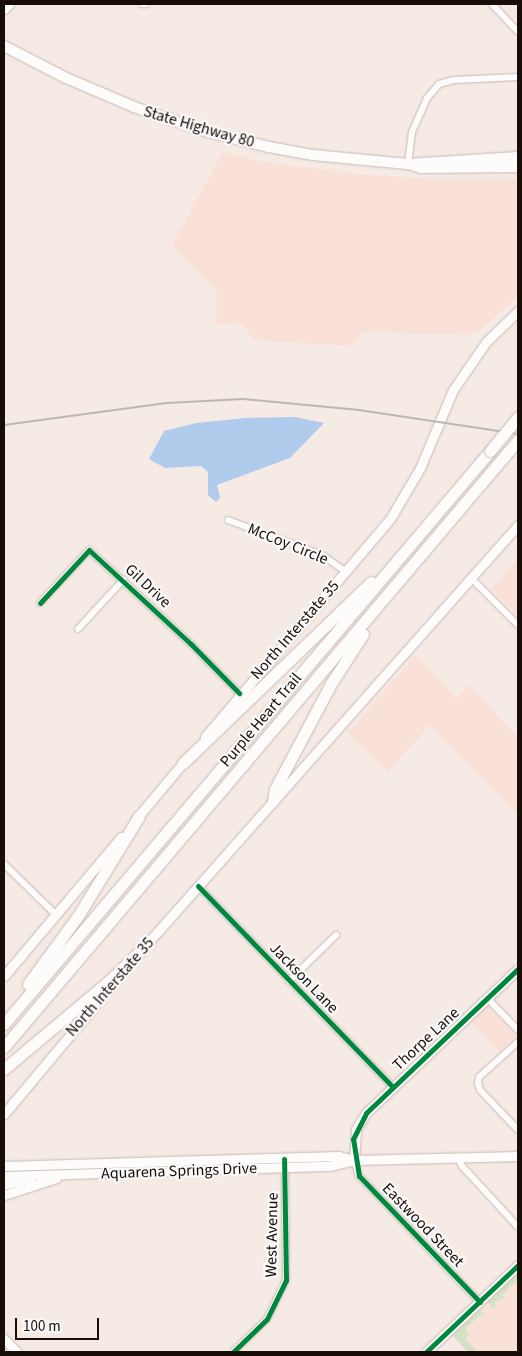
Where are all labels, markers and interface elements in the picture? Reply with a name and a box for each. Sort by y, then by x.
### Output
street label: State Highway 80 [141,102,257,152]
street label: McCoy Circle [245,519,331,569]
street label: Gil Drive [121,560,175,612]
street label: North Interstate 35 [247,577,343,683]
street label: Purple Heart Trail [216,669,306,771]
street label: North Interstate 35 [62,934,158,1040]
street label: Jackson Lane [266,939,342,1017]
street label: Thorpe Lane [389,1003,463,1075]
street label: Aquarena Springs Drive [101,1159,257,1183]
street label: Eastwood Street [378,1179,468,1271]
street label: West Avenue [262,1192,282,1278]
scale bar [18,1308,101,1340]
text: 100 m [23,1316,61,1337]

